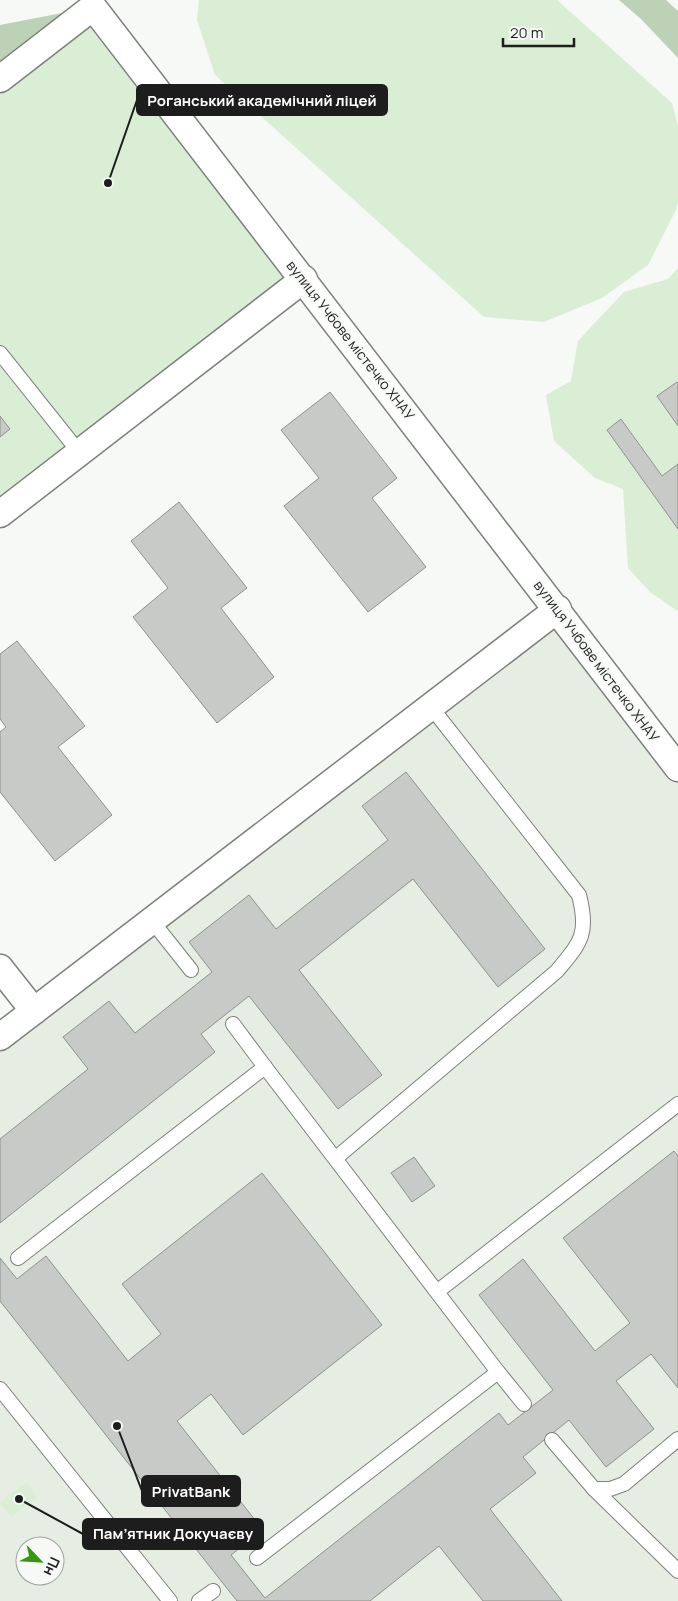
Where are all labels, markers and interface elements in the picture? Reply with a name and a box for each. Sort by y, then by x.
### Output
scale bar [503,15,574,47]
text: 20 m [510,22,543,43]
callout: Роганський академічний ліцей [137,85,387,115]
text: Роганський академічний ліцей [147,90,377,111]
street label: вулиця Учбове містечко ХНАУ [283,256,420,424]
street label: вулиця Учбове містечко ХНАУ [530,576,664,746]
callout: PrivatBank [142,1476,240,1506]
text: PrivatBank [152,1481,231,1502]
callout: Пам’ятник Докучаєву [83,1519,263,1549]
text: Пам’ятник Докучаєву [93,1523,254,1544]
north arrow [15,1536,65,1586]
text: Пн [40,1554,65,1579]

